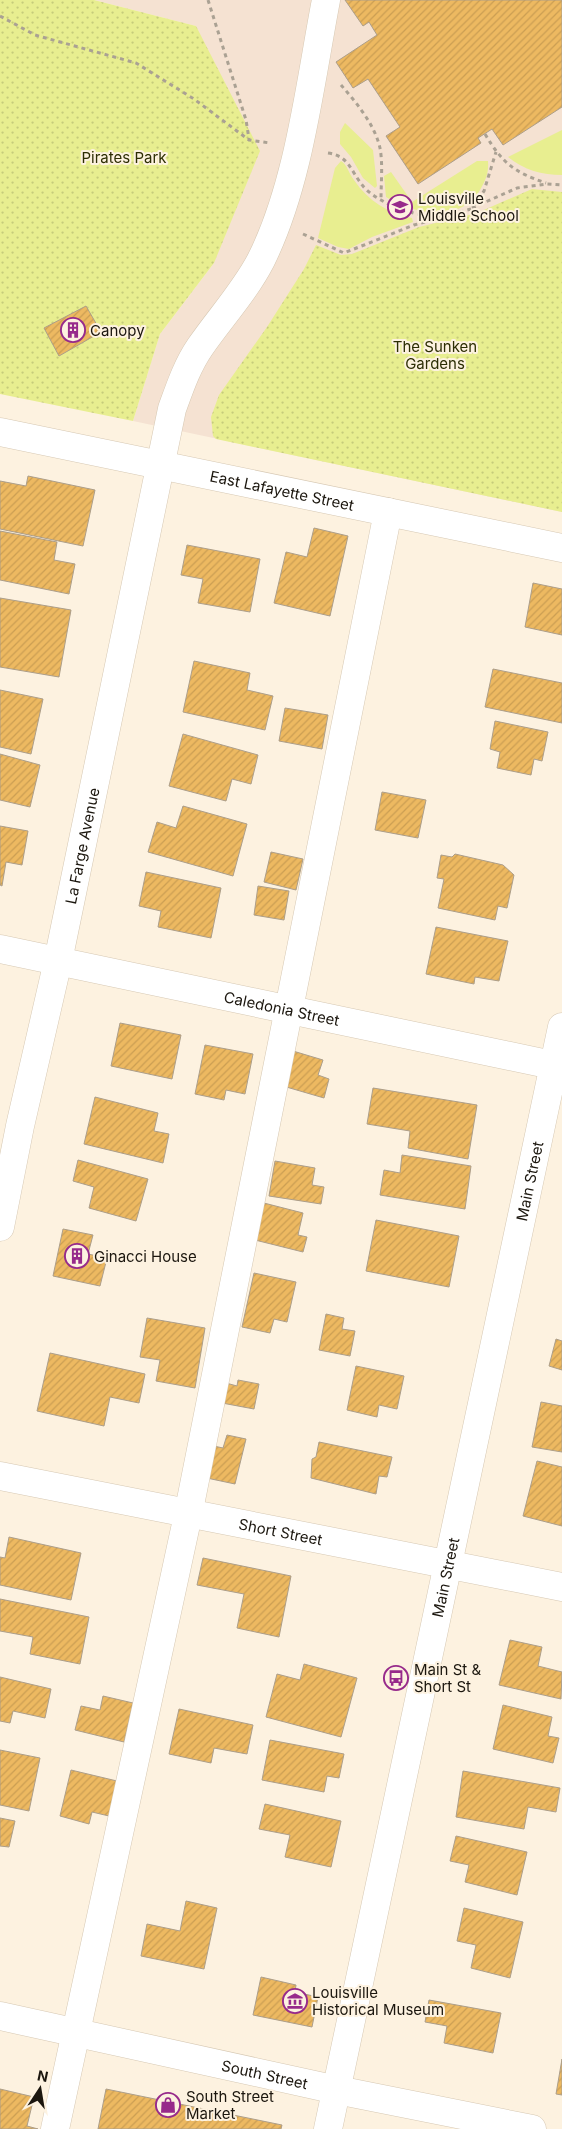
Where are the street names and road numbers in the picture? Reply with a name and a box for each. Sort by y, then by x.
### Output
street label: East Lafayette Street [208,466,356,514]
street label: La Farge Avenue [61,786,103,906]
street label: Caledonia Street [222,987,341,1030]
street label: Main Street [512,1139,547,1223]
street label: Short Street [237,1514,324,1549]
street label: Main Street [427,1536,463,1619]
street label: South Street [220,2055,310,2093]

